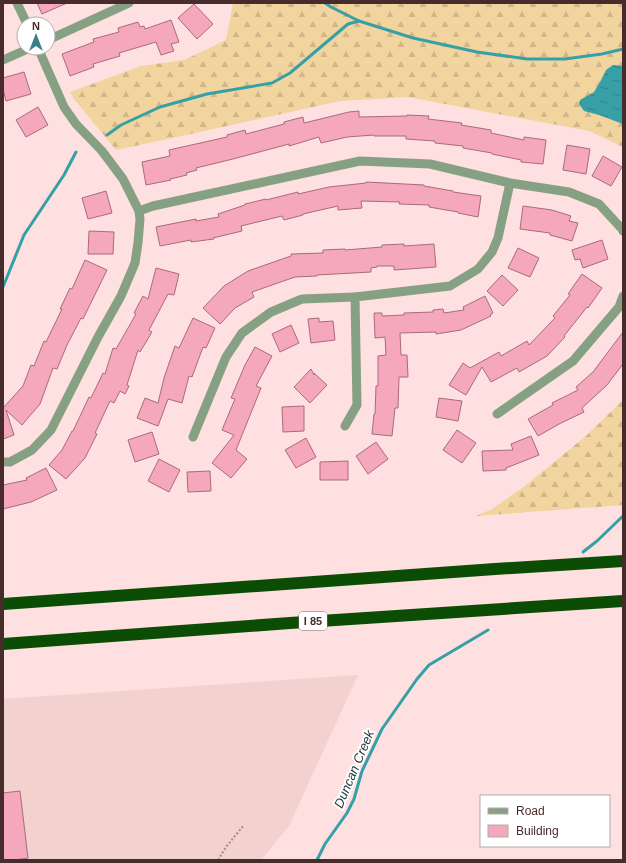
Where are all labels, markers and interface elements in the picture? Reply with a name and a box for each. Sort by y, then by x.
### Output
north arrow [16,16,56,56]
text: N [32,20,40,32]
road number: I 85 [299,612,327,630]
water label: Duncan Creek [331,726,378,810]
legend [480,795,610,847]
text: Road [516,804,545,818]
text: Building [516,824,559,838]

